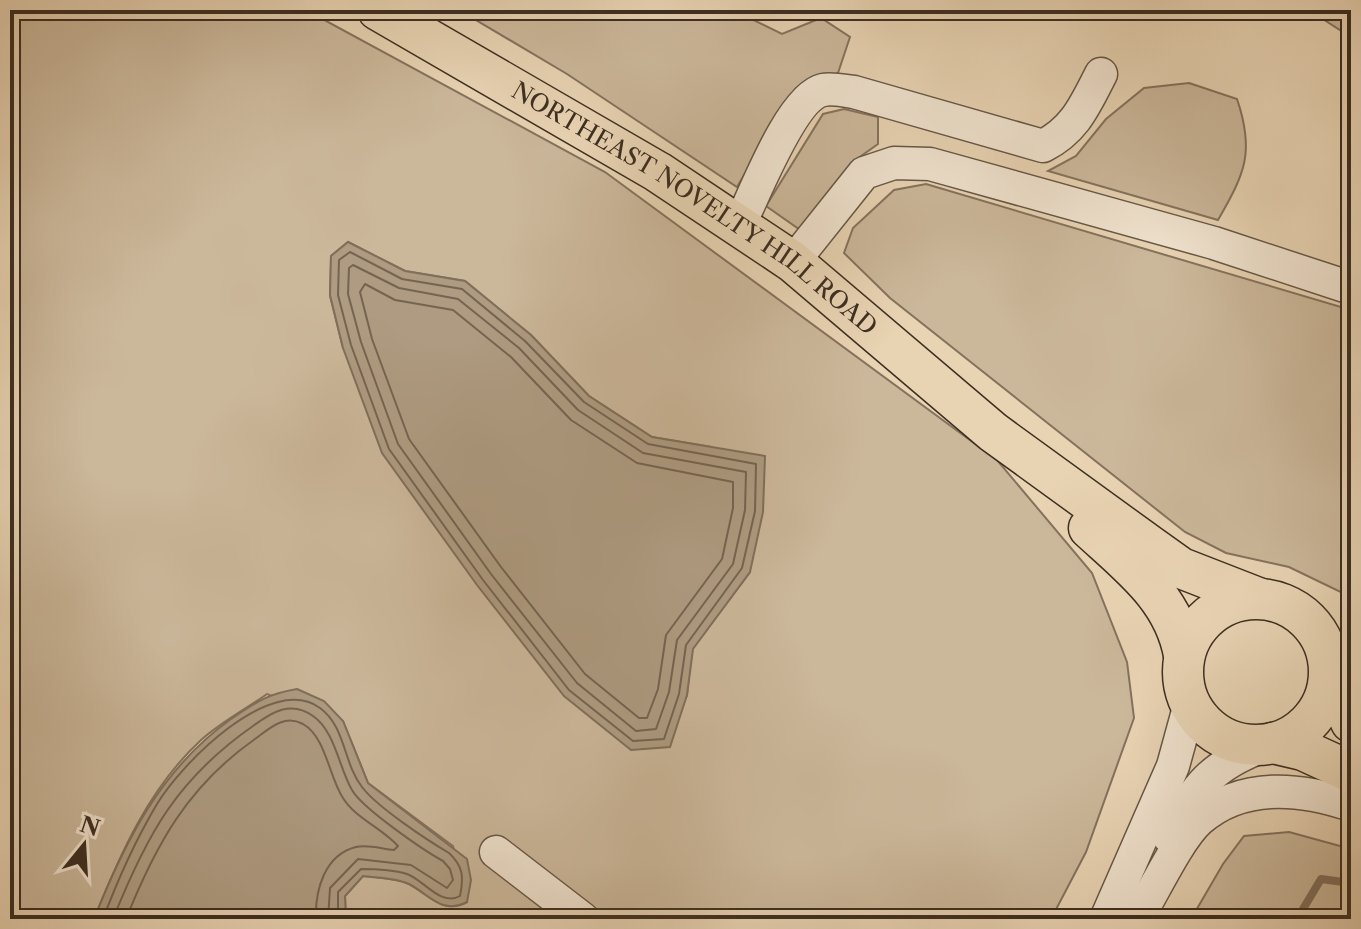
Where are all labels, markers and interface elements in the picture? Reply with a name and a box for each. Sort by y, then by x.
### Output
street label: NORTHEAST NOVELTY HILL ROAD [507,76,883,341]
north arrow [44,805,124,885]
text: N [77,811,103,842]

